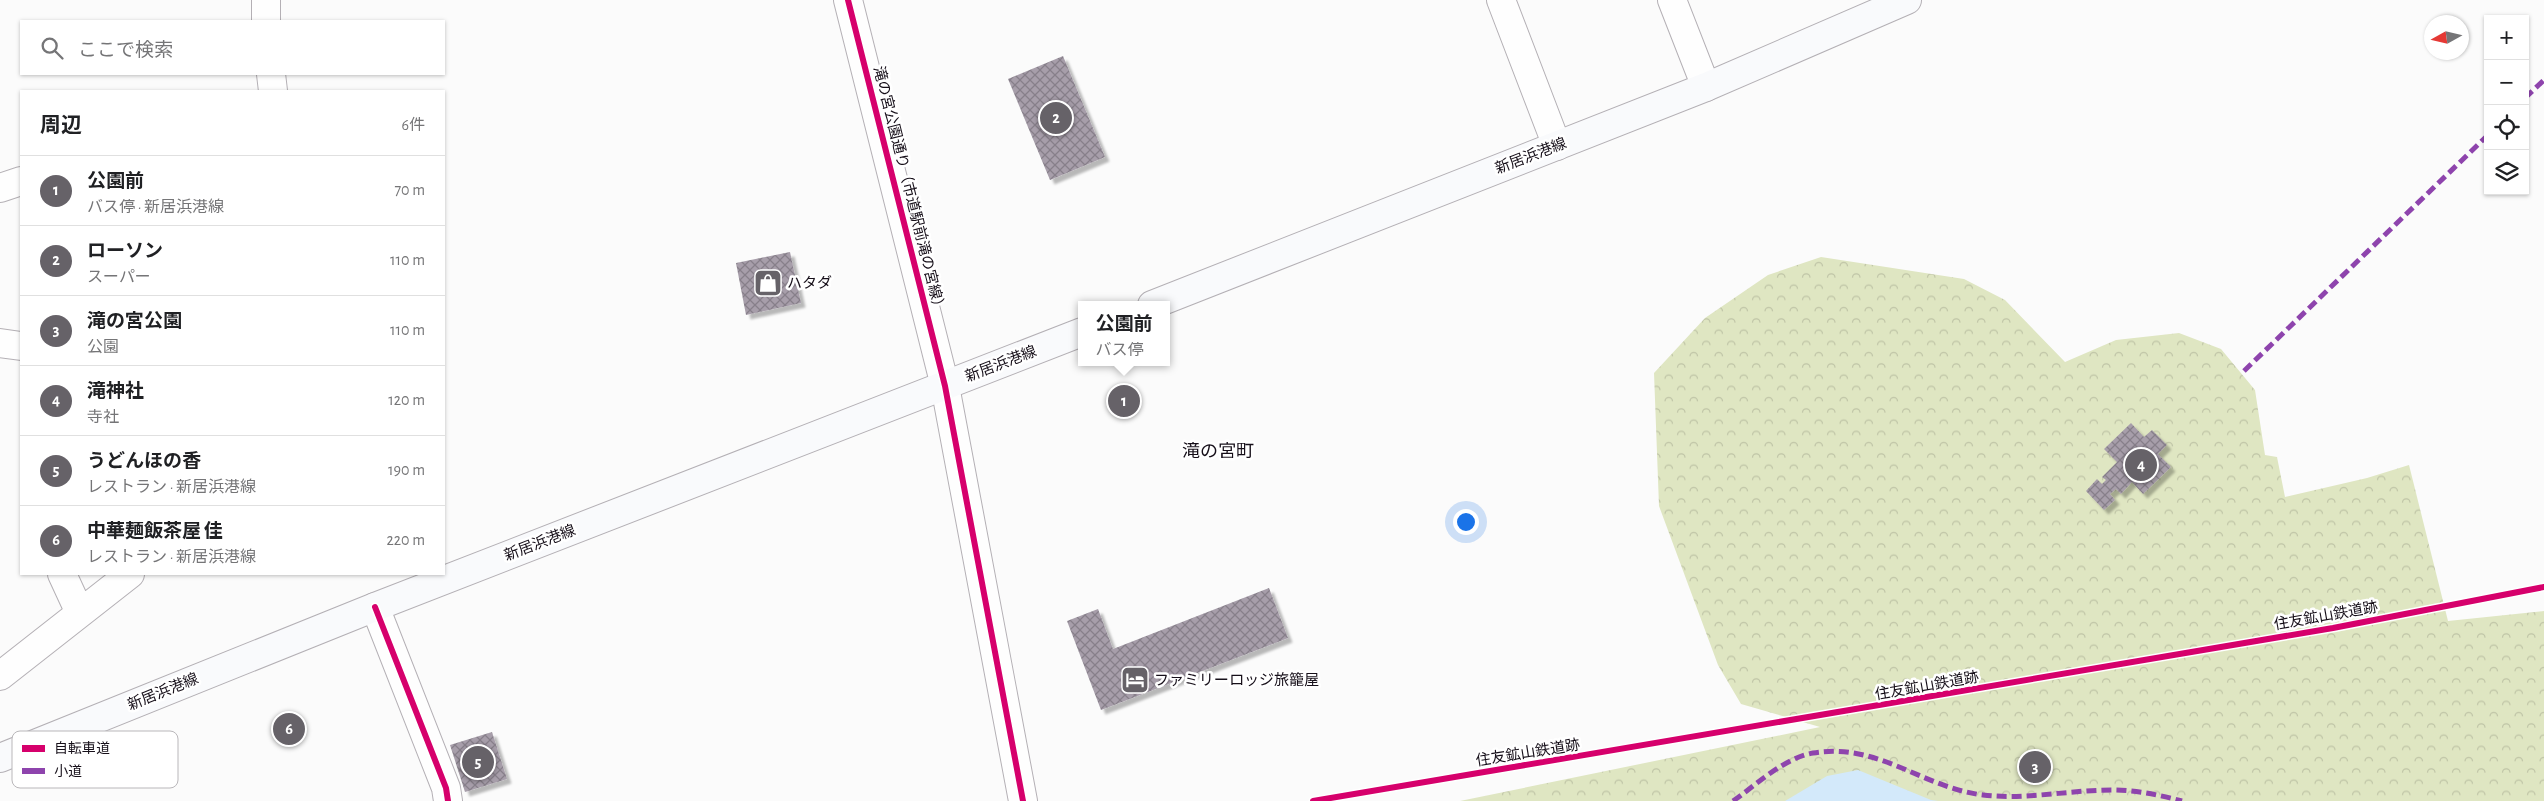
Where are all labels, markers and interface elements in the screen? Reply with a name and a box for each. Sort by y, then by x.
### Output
north arrow [2424,15,2469,60]
map controls [2484,15,2529,195]
button: + [2484,15,2529,60]
search box [20,20,445,75]
icon: search [38,34,66,62]
text: ここで検索 [78,41,173,60]
button: − [2484,60,2529,105]
street label: 滝の宮公園通り（市道駅前滝の宮線） [871,64,948,316]
pin: 2 [1040,99,1072,137]
button: locate [2484,105,2529,150]
text: 周辺 [40,115,82,136]
text: 6件 [401,117,425,133]
street label: 新居浜港線 [1493,135,1569,176]
button: layers [2484,150,2529,195]
text: 公園前 [87,172,144,191]
text: 1 [53,182,59,198]
text: 70 m [394,182,425,198]
text: バス停 · 新居浜港線 [87,199,224,215]
text: ローソン [87,242,163,261]
text: 2 [52,252,60,268]
text: 110 m [390,252,425,268]
shop icon: ハタダ [753,268,783,298]
text: スーパー [87,269,151,285]
place label: ハタダ [787,275,832,291]
popup [1078,301,1170,366]
text: 滝の宮公園 [87,312,182,331]
text: 公園前 [1095,315,1153,334]
text: 3 [53,322,59,338]
text: 110 m [390,322,425,338]
text: 公園 [87,339,119,355]
text: バス停 [1095,342,1144,358]
street label: 新居浜港線 [963,343,1039,384]
text: 滝神社 [87,382,144,401]
pin: 1 [1108,382,1140,420]
text: 4 [52,392,60,408]
text: 120 m [388,392,425,408]
text: 寺社 [87,409,119,425]
district label: 滝の宮町 [1182,442,1254,461]
pin: 4 [2125,446,2157,484]
text: うどんほの香 [87,452,201,471]
text: 5 [53,462,59,478]
text: 190 m [388,462,425,478]
text: レストラン · 新居浜港線 [87,479,256,495]
your location [1453,509,1479,535]
text: 中華麺飯茶屋 佳 [87,522,223,541]
street label: 新居浜港線 [502,522,578,563]
text: 6 [52,532,60,548]
text: 220 m [387,532,425,548]
text: レストラン · 新居浜港線 [87,549,256,565]
street label: 住友鉱山鉄道跡 [2273,598,2379,633]
hotel icon: ファミリーロッジ旅籠屋 [1120,665,1150,695]
street label: 住友鉱山鉄道跡 [1874,668,1980,703]
street label: 新居浜港線 [125,670,201,713]
place label: ファミリーロッジ旅籠屋 [1154,671,1319,688]
pin: 6 [273,710,305,748]
legend [12,731,178,788]
street label: 住友鉱山鉄道跡 [1475,735,1581,769]
text: 自転車道 [54,741,110,756]
pin: 5 [462,743,494,781]
pin: 3 [2019,748,2051,786]
text: 小道 [54,764,82,779]

